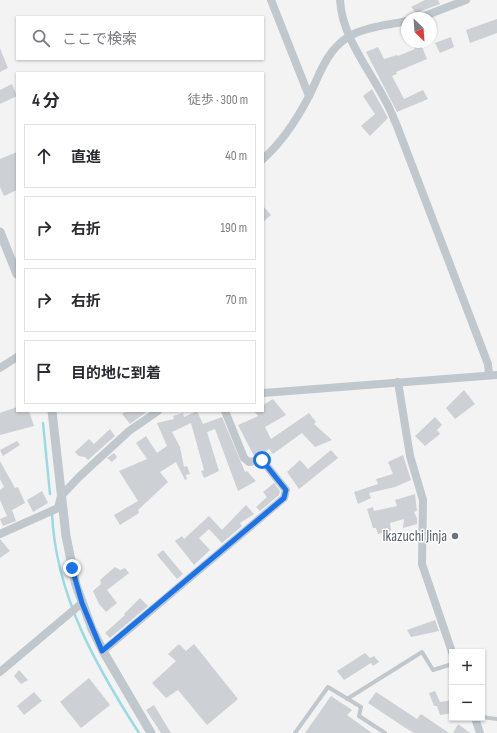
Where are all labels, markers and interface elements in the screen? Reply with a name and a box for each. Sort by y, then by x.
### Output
north arrow [401,12,437,48]
search box [16,16,264,60]
icon: search [30,27,52,49]
text: ここで検索 [62,30,137,49]
text: 4 分 [32,91,60,111]
text: 徒歩 · 300 m [188,92,248,108]
icon: ahead [33,145,55,167]
text: 直進 [71,148,101,167]
text: 40 m [225,148,247,164]
icon: right [33,217,55,239]
text: 右折 [71,220,101,239]
text: 190 m [220,220,247,236]
icon: right [33,289,55,311]
text: 右折 [71,292,101,311]
text: 70 m [226,292,247,308]
icon: arrive [33,361,55,383]
text: 目的地に到着 [71,364,161,383]
route start [253,451,271,469]
place label: Ikazuchi Jinja [382,527,447,546]
marker: Ikazuchi Jinja [450,531,460,541]
route end [63,559,81,577]
map controls [449,649,485,721]
button: + [449,649,485,685]
button: − [449,685,485,721]

